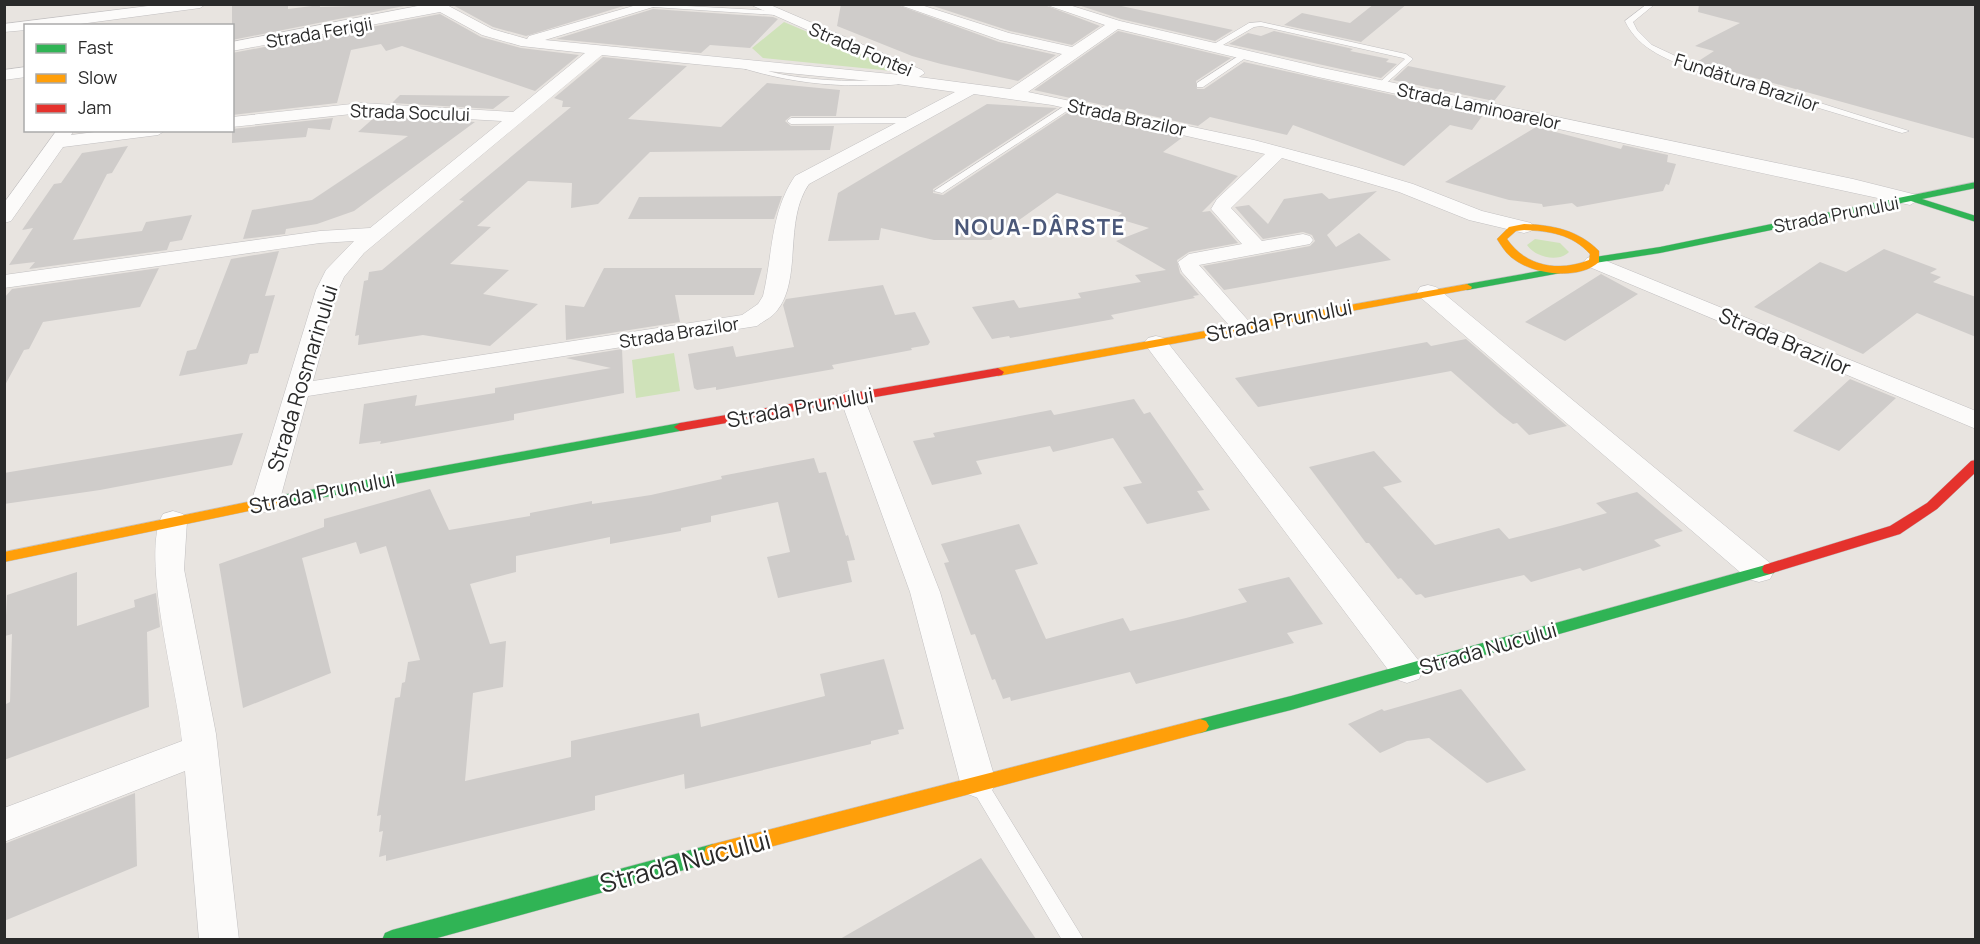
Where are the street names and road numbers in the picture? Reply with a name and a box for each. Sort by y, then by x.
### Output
street label: Strada Ferigii [264,11,374,53]
street label: Strada Fontei [805,16,917,82]
street label: Fundătura Brazilor [1672,47,1823,117]
street label: Strada Laminoarelor [1395,77,1564,135]
street label: Strada Brazilor [1065,93,1189,141]
street label: Strada Socului [350,98,470,126]
street label: Strada Prunului [1771,190,1901,238]
street label: Strada Rosmarinului [260,281,344,475]
street label: Strada Prunului [1203,292,1355,348]
street label: Strada Brazilor [1715,301,1856,382]
street label: Strada Brazilor [617,311,741,353]
street label: Strada Prunului [724,380,876,434]
street label: Strada Prunului [246,464,398,520]
street label: Strada Nucului [1416,615,1560,681]
street label: Strada Nucului [596,821,774,901]

